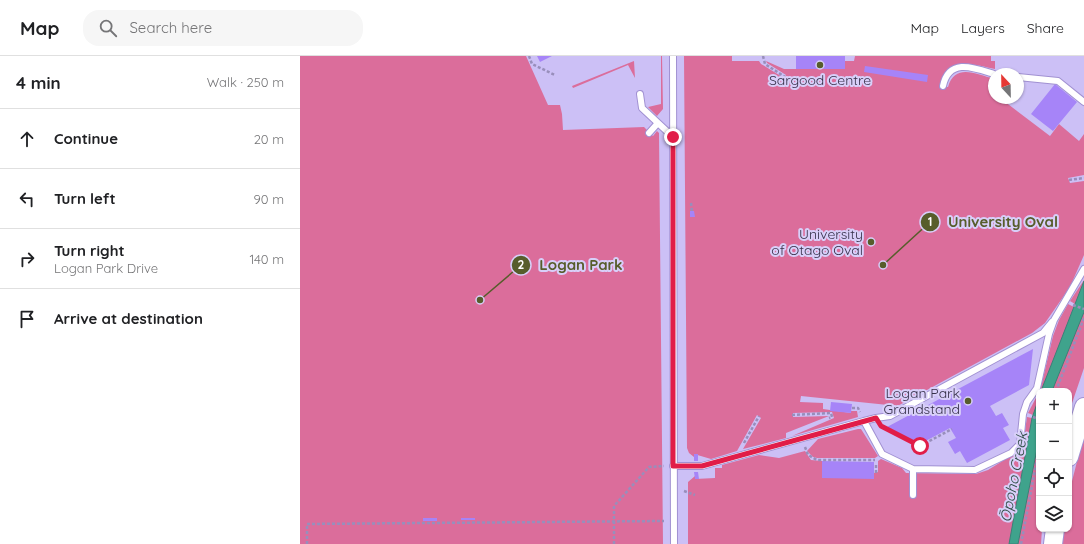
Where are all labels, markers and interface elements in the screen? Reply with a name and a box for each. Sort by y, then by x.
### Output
search box [83,10,363,46]
text: Map [20,16,59,40]
icon: search [97,17,119,39]
text: Search here [129,18,212,37]
text: Map [910,19,939,37]
text: Layers [961,19,1005,37]
text: Share [1027,19,1064,37]
marker: Sargood Centre [815,60,825,70]
north arrow [988,68,1024,104]
place label: Sargood Centre [769,71,871,89]
text: 4 min [16,72,61,93]
text: Walk · 250 m [207,74,284,90]
icon: ahead [16,128,38,150]
route end [664,128,682,146]
text: Continue [54,129,118,148]
text: 20 m [254,131,284,147]
icon: left [16,188,38,210]
text: Turn left [54,189,116,208]
text: 90 m [254,191,284,207]
callout: University Oval [920,208,1066,235]
text: University Oval [948,212,1058,231]
text: 1 [928,214,932,229]
place label: University of Otago Oval [771,225,863,259]
marker: University of Otago Oval [866,237,876,247]
text: Turn right [54,241,125,260]
icon: right [16,248,38,270]
text: 140 m [249,251,284,267]
callout: Logan Park [511,251,630,278]
text: Logan Park [539,255,623,274]
text: 2 [518,257,525,272]
text: Logan Park Drive [54,260,158,276]
icon: arrive [16,308,38,330]
text: Arrive at destination [54,309,203,328]
place label: Logan Park Grandstand [884,384,960,418]
map controls [1036,388,1072,532]
button: + [1036,388,1072,424]
marker: Logan Park Grandstand [963,396,973,406]
button: − [1036,424,1072,460]
water label: Ōpoho Creek [995,428,1032,524]
route start [911,437,929,455]
button: locate [1036,460,1072,496]
button: layers [1036,496,1072,532]

